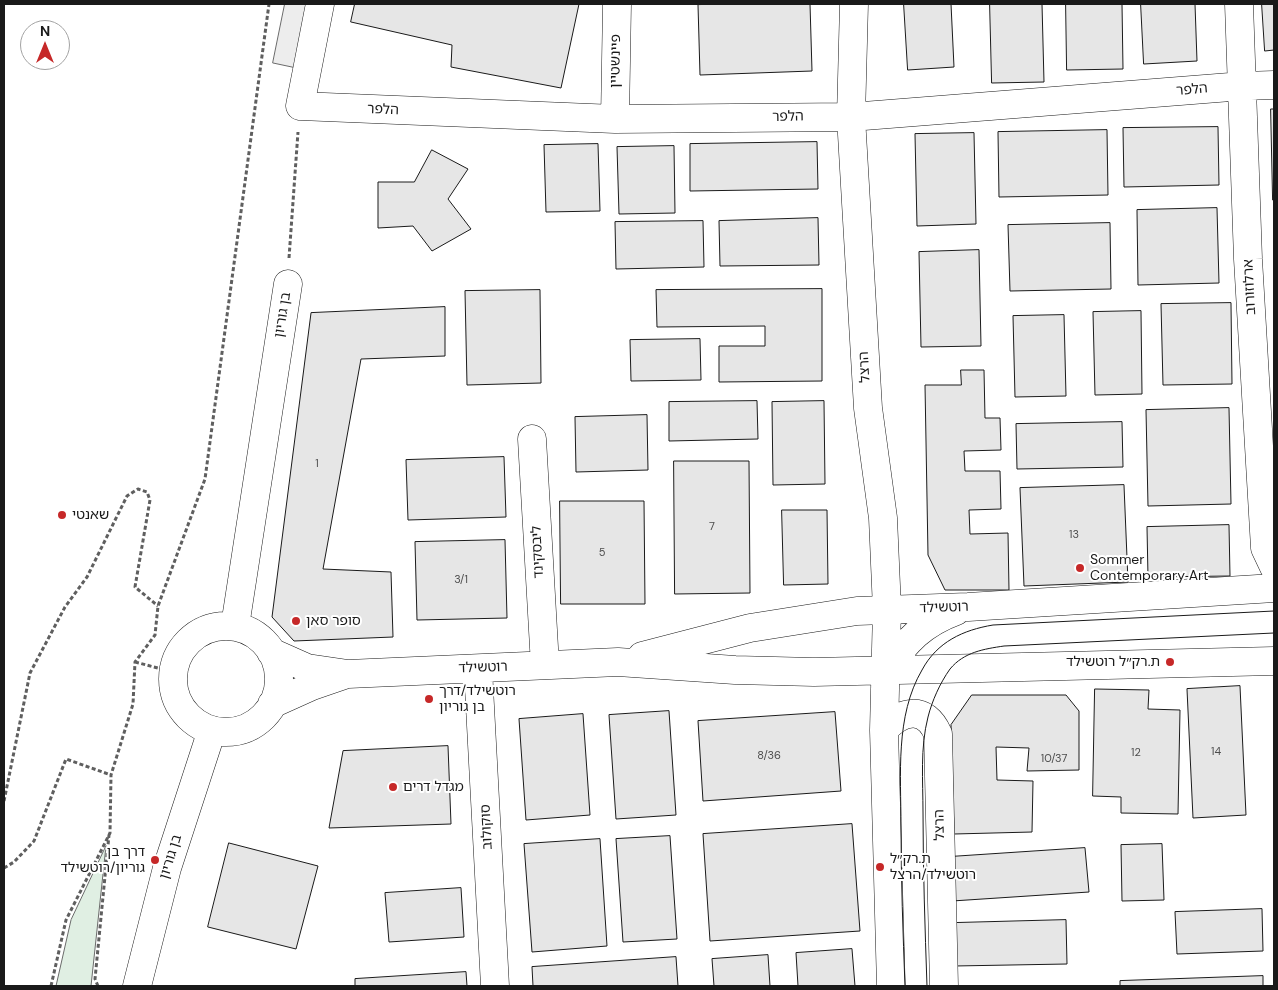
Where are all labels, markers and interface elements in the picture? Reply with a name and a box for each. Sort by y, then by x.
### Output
north arrow [20,20,70,70]
text: N [40,22,50,40]
street label: פיינשטיין [607,34,625,88]
street label: הלפר [1176,80,1208,100]
street label: הלפר [367,101,399,119]
street label: הלפר [772,108,804,126]
street label: ארלוזורוב [1240,259,1260,315]
street label: בן גוריון [271,291,295,339]
street label: הרצל [856,351,874,383]
house number: 1 [315,457,319,471]
place label: שאנטי [72,507,109,523]
marker: שאנטי [56,509,68,521]
house number: 7 [709,520,715,534]
street label: ליבסקינד [528,525,548,579]
house number: 13 [1069,528,1079,542]
house number: 5 [599,546,605,560]
place label: Sommer Contemporary Art [1090,552,1209,584]
marker: Sommer Contemporary Art [1074,562,1086,574]
house number: 3/1 [454,573,468,587]
street label: רוטשילד [919,599,969,617]
place label: סופר סאן [306,613,361,629]
marker: סופר סאן [290,615,302,627]
place label: ת.רק״ל רוטשילד [1066,654,1160,670]
marker: ת.רק״ל רוטשילד [1164,656,1176,668]
street label: רוטשילד [458,659,508,677]
place label: רוטשילד/דרך בן גוריון [439,683,516,716]
marker: רוטשילד/דרך בן גוריון [423,693,435,705]
house number: 14 [1211,745,1221,759]
house number: 12 [1131,746,1141,760]
house number: 8/36 [757,749,781,763]
house number: 10/37 [1041,752,1067,766]
place label: מגדל דרים [403,779,464,795]
marker: מגדל דרים [387,781,399,793]
street label: סוקולוב [477,804,497,850]
street label: הרצל [931,809,949,841]
street label: בן גוריון [156,833,186,881]
place label: דרך בן גוריון/רוטשילד [61,844,145,876]
place label: ת.רק״ל רוטשילד/הרצל [890,851,976,884]
marker: דרך בן גוריון/רוטשילד [149,854,161,866]
marker: ת.רק״ל רוטשילד/הרצל [874,861,886,873]

